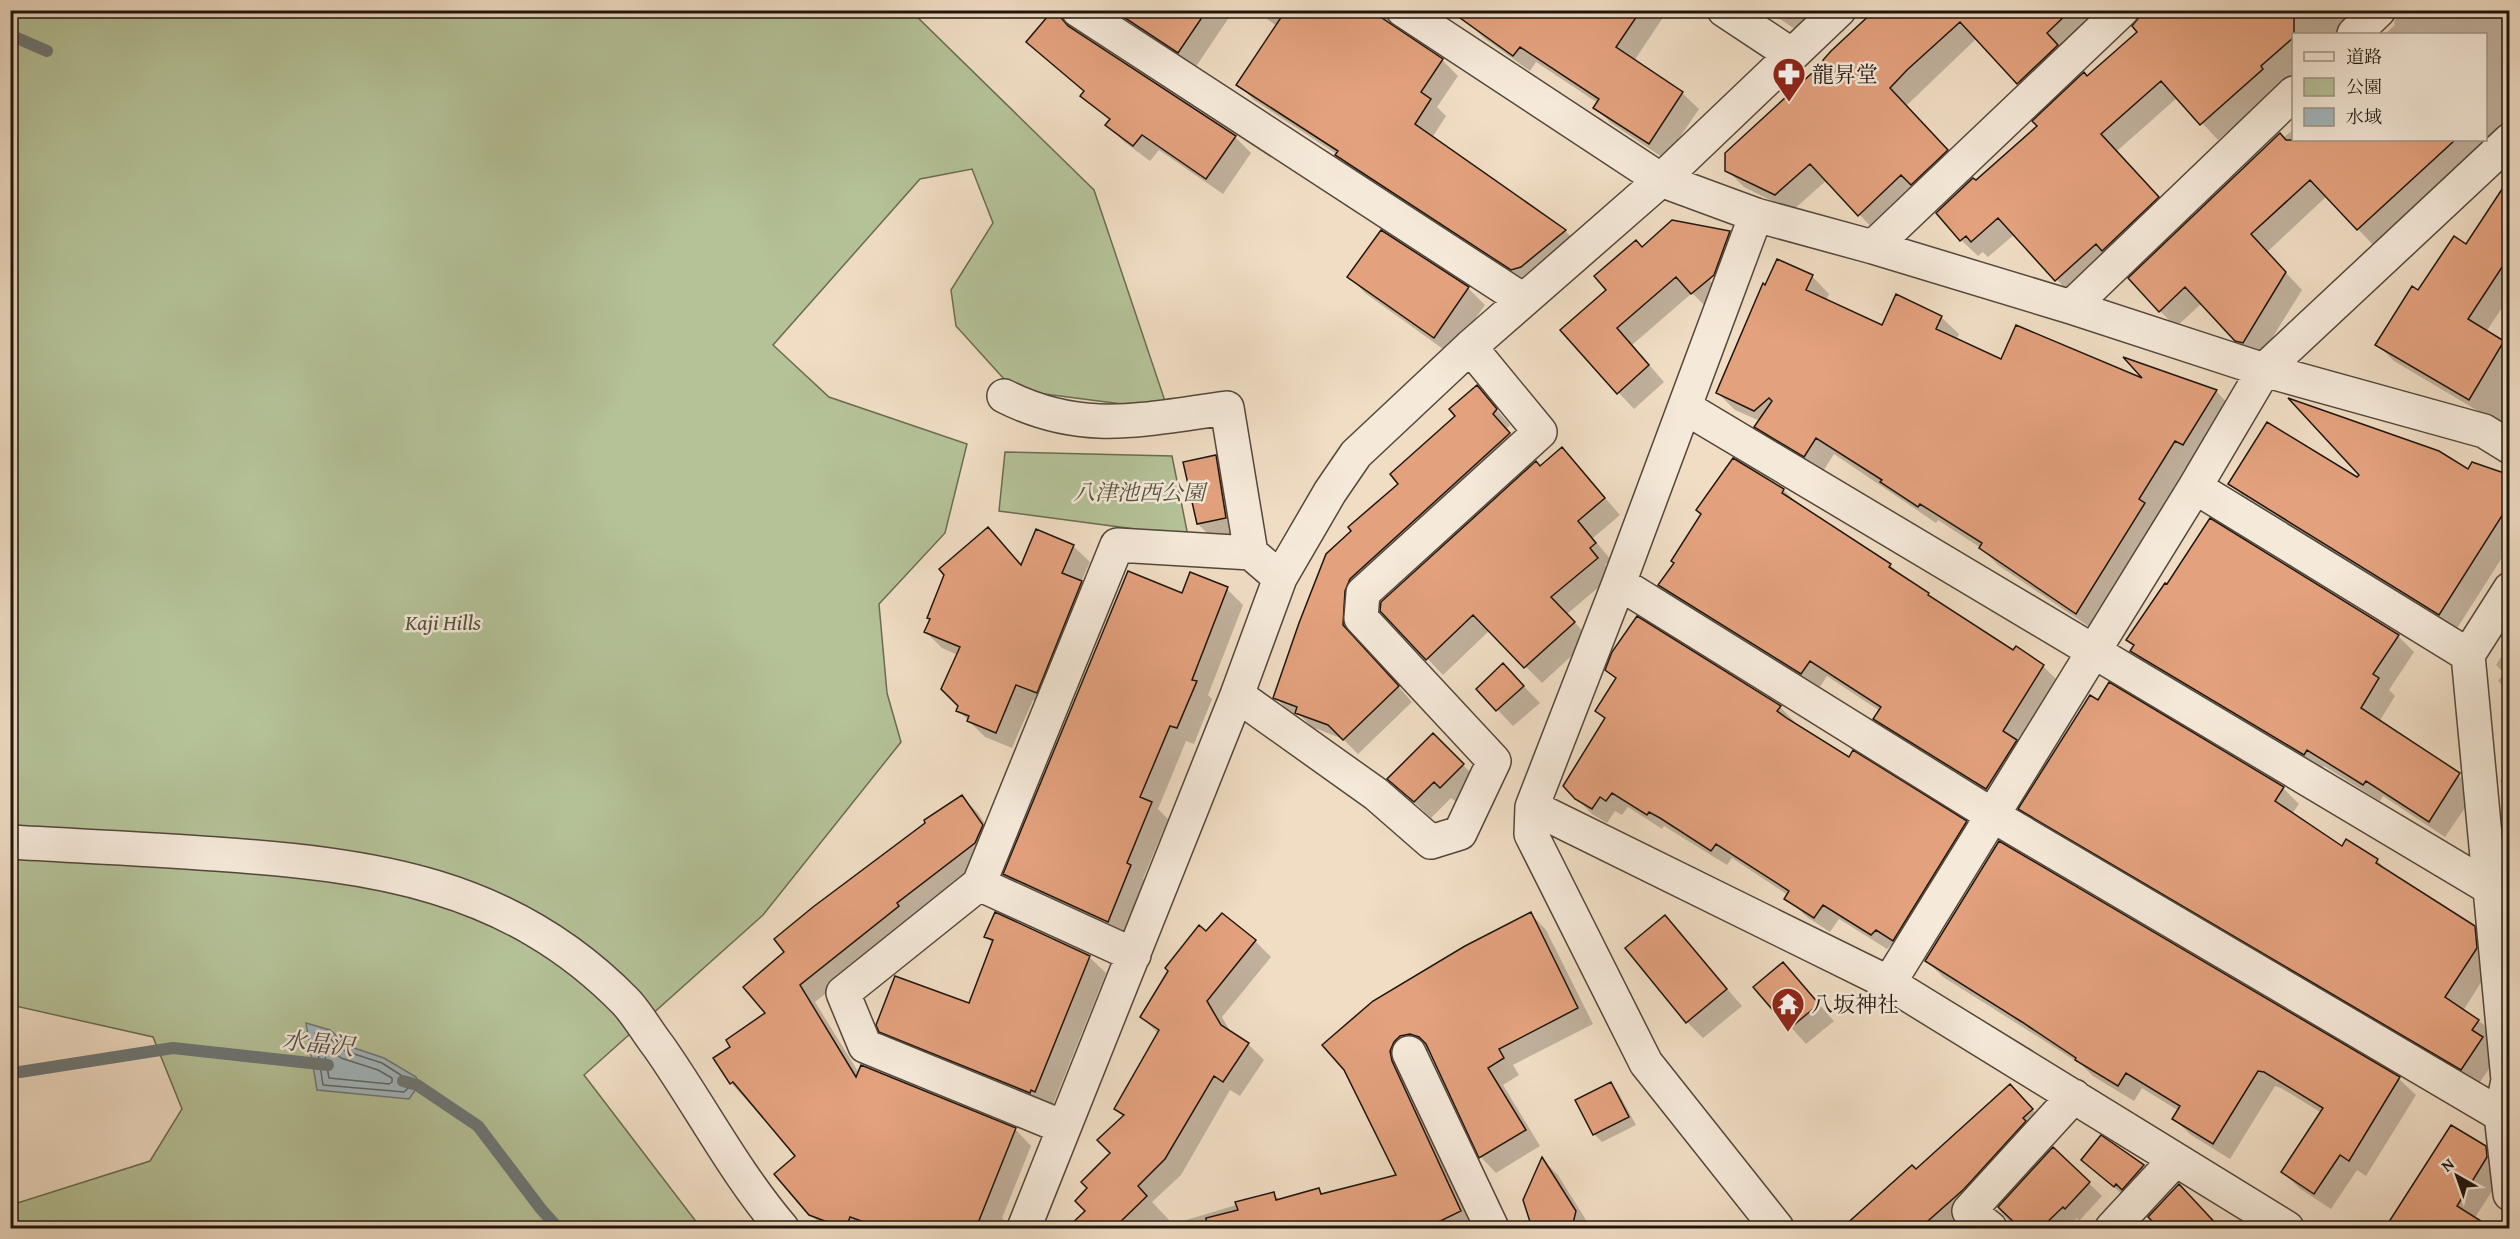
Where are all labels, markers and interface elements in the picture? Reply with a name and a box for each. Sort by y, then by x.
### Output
legend [2292,33,2487,141]
text: 道路 [2346,43,2382,70]
pharmacy icon: 龍昇堂 [1771,56,1807,103]
place label: 龍昇堂 [1812,58,1878,90]
text: 公園 [2346,73,2382,100]
text: 水域 [2346,103,2382,130]
park label: 八津池西公園 [1073,476,1208,508]
park label: Kaji Hills [404,606,481,638]
temple icon: 八坂神社 [1770,986,1806,1033]
place label: 八坂神社 [1811,988,1899,1020]
water label: 水晶沢 [280,1022,359,1064]
north arrow [2427,1146,2487,1206]
text: N [2436,1152,2459,1177]

